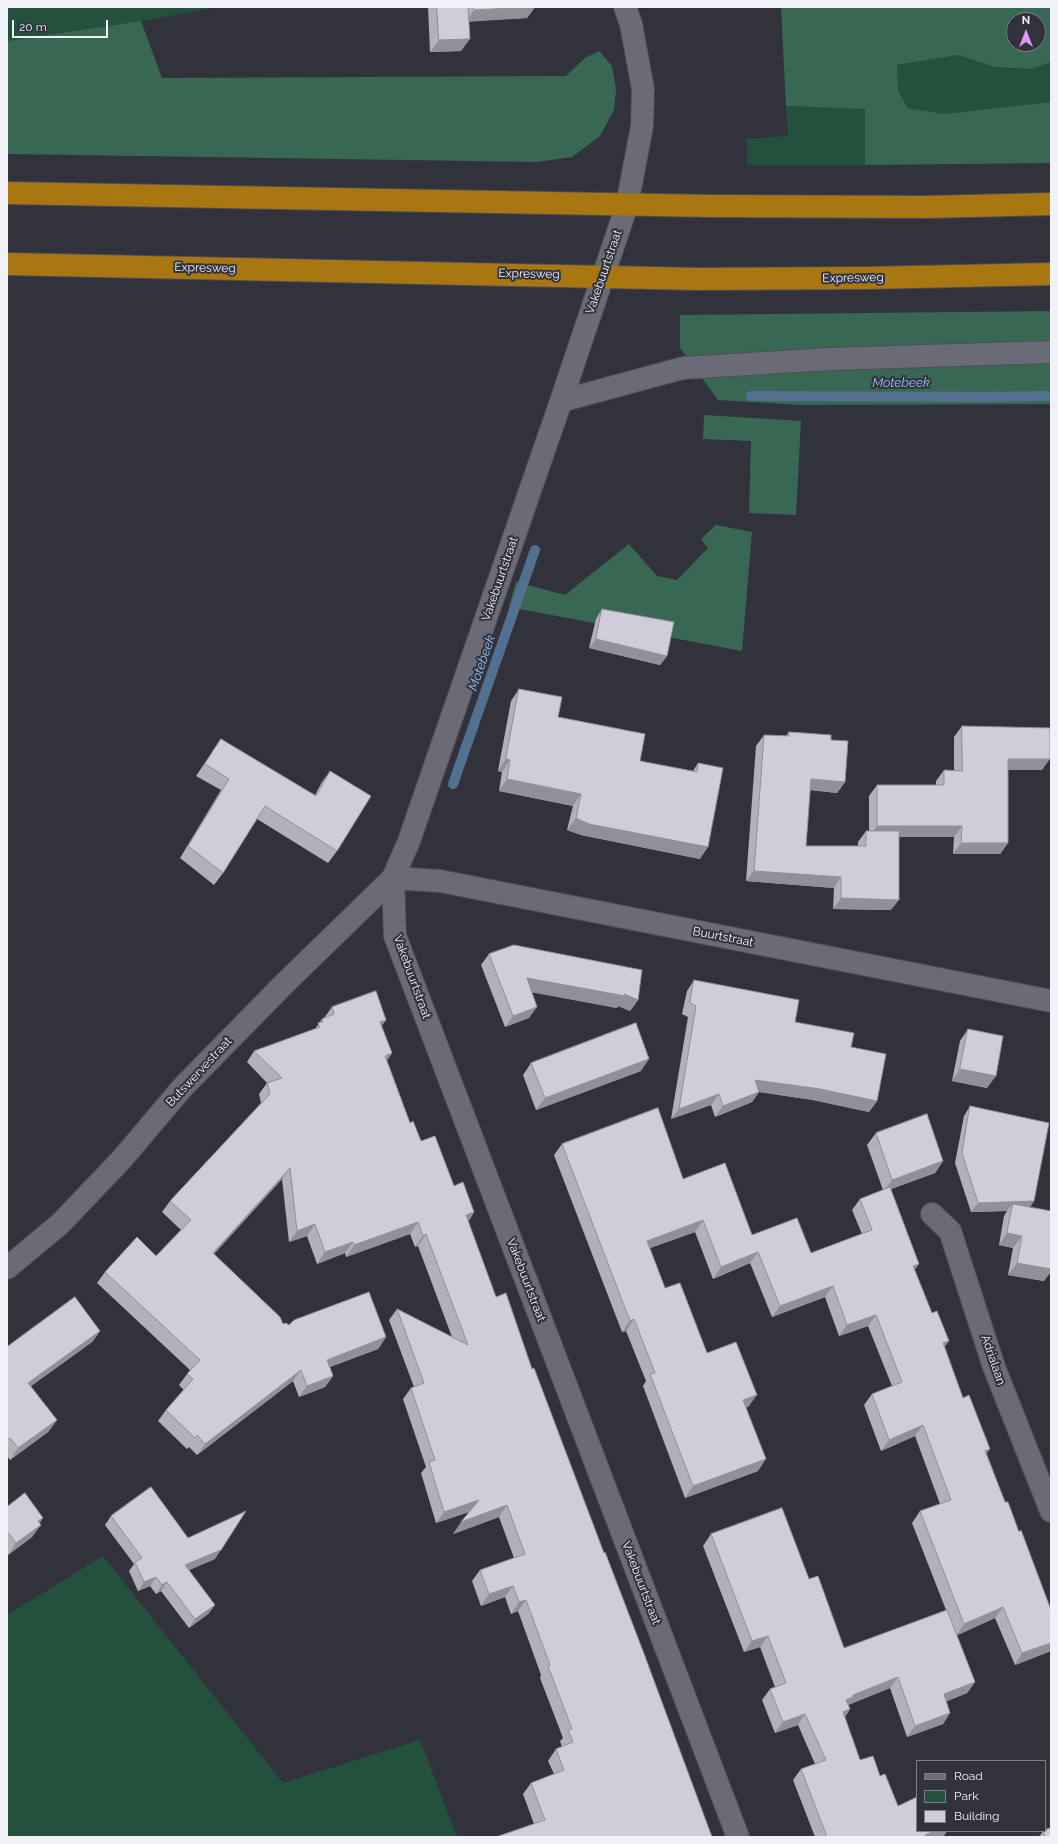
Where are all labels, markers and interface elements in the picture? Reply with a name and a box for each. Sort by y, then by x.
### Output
scale bar [14,12,110,38]
north arrow [1006,12,1046,52]
text: N [1022,14,1030,27]
text: 20 m [19,20,47,34]
street label: Vakebuurtstraat [583,228,625,316]
street label: Expresweg [174,260,236,276]
street label: Expresweg [498,266,560,282]
street label: Expresweg [822,270,884,286]
water label: Motebeek [872,375,930,391]
street label: Vakebuurtstraat [479,535,521,623]
water label: Motebeek [465,633,499,693]
street label: Buurtstraat [691,924,755,950]
street label: Vakebuurtstraat [390,933,434,1021]
street label: Butswervestraat [163,1034,235,1110]
street label: Vakebuurtstraat [503,1236,549,1324]
street label: Adrialaan [978,1333,1008,1387]
street label: Vakebuurtstraat [618,1539,664,1627]
legend [916,1760,1046,1832]
text: Road [954,1769,983,1783]
text: Park [954,1789,979,1803]
text: Building [954,1809,1000,1823]

